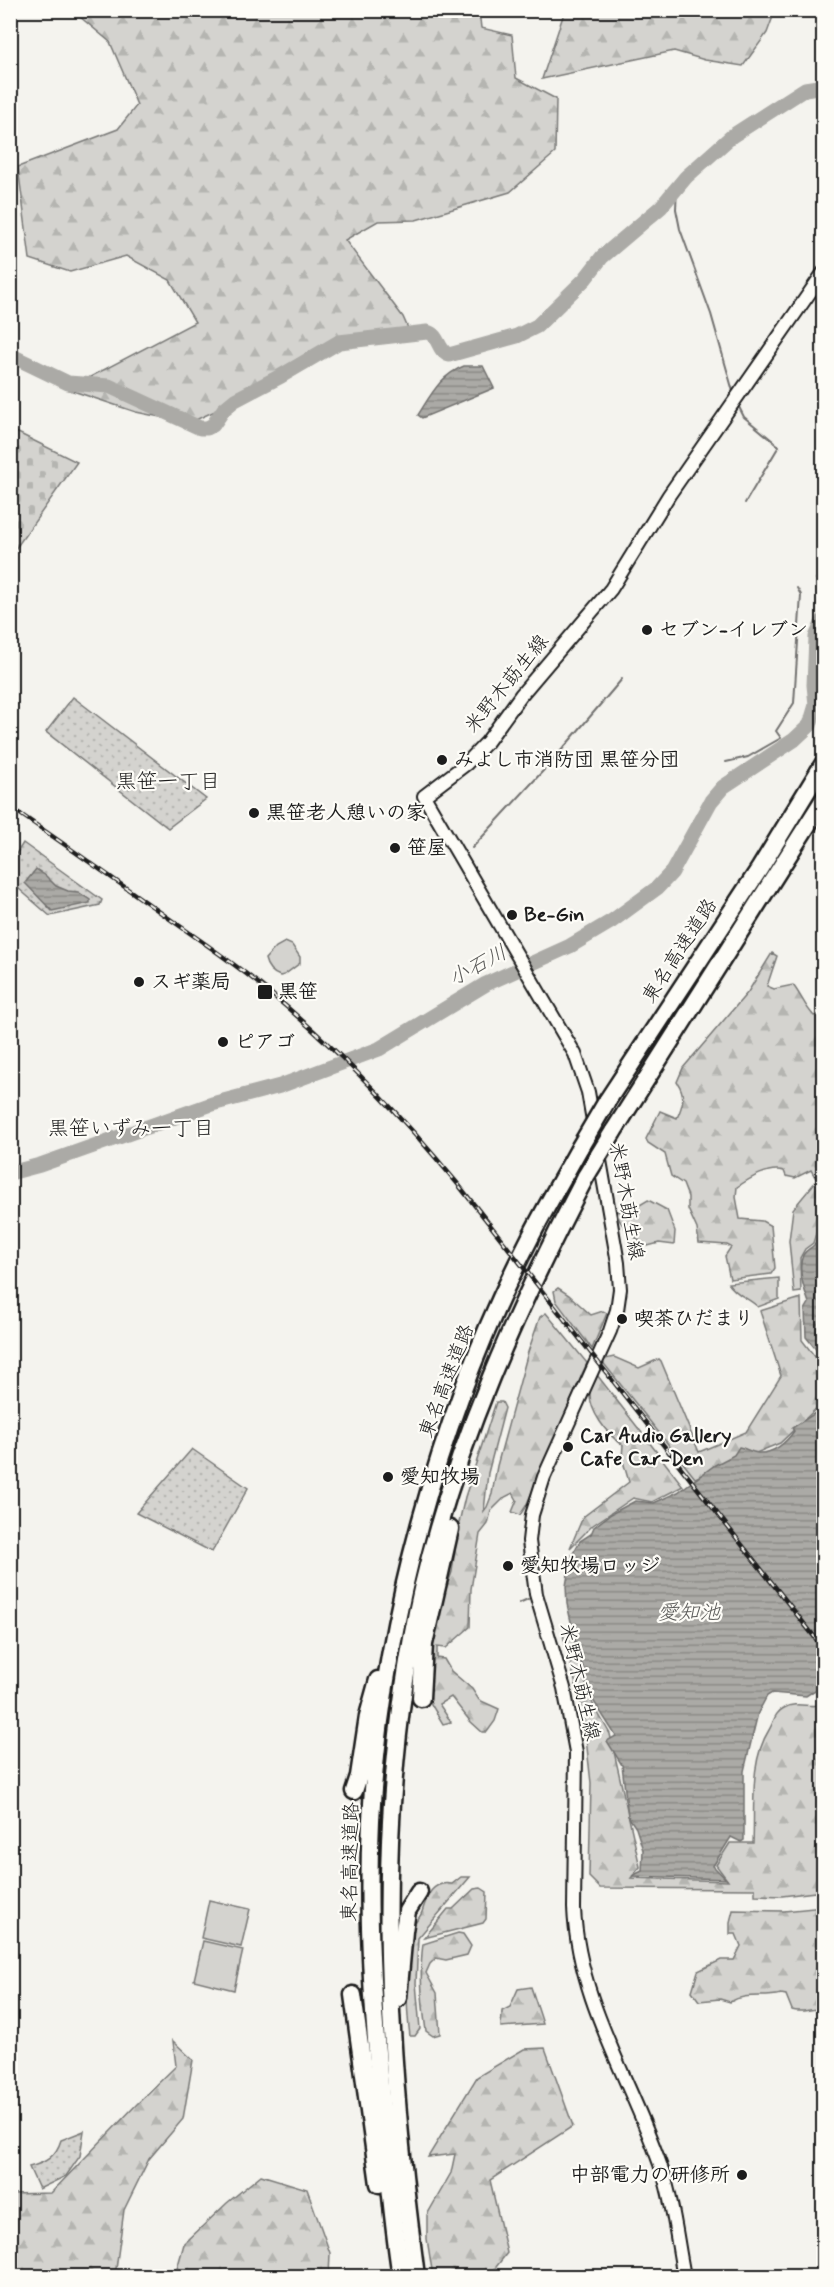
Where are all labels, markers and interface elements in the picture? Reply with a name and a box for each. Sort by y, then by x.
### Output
place label: セブン-イレブン [659,617,808,644]
marker: セブン-イレブン [640,623,654,637]
street label: 米野木莇生線 [459,629,555,739]
place label: みよし市消防団 黒笹分団 [454,747,679,774]
marker: みよし市消防団 黒笹分団 [435,753,449,767]
district label: 黒笹一丁目 [116,768,221,796]
place label: 黒笹老人憩いの家 [266,800,426,827]
marker: 黒笹老人憩いの家 [247,806,261,820]
place label: 笹屋 [407,835,447,862]
marker: 笹屋 [388,841,402,855]
street label: 東名高速道路 [636,893,724,1009]
place label: Be-Gin [524,902,584,929]
marker: Be-Gin [505,908,519,922]
water label: 小石川 [444,939,512,993]
place label: スギ薬局 [151,969,231,996]
marker: スギ薬局 [132,975,146,989]
place label: 黒笹 [278,979,318,1006]
marker: 黒笹 [256,983,274,1001]
place label: ピアゴ [235,1029,295,1056]
marker: ピアゴ [216,1035,230,1049]
district label: 黒笹いずみ一丁目 [48,1115,214,1143]
street label: 米野木莇生線 [602,1140,650,1262]
place label: 喫茶ひだまり [634,1306,754,1333]
marker: 喫茶ひだまり [615,1312,629,1326]
street label: 東名高速道路 [413,1320,481,1442]
place label: Car Audio Gallery Cafe Car-Den [580,1423,732,1473]
marker: Car Audio Gallery Cafe Car-Den [561,1440,575,1454]
place label: 愛知牧場 [400,1464,480,1491]
marker: 愛知牧場 [381,1470,395,1484]
place label: 愛知牧場ロッジ [520,1553,660,1580]
marker: 愛知牧場ロッジ [501,1559,515,1573]
water label: 愛知池 [658,1599,721,1627]
street label: 米野木莇生線 [552,1621,606,1743]
street label: 東名高速道路 [336,1802,366,1922]
place label: 中部電力の研修所 [570,2162,730,2189]
marker: 中部電力の研修所 [735,2168,749,2182]

